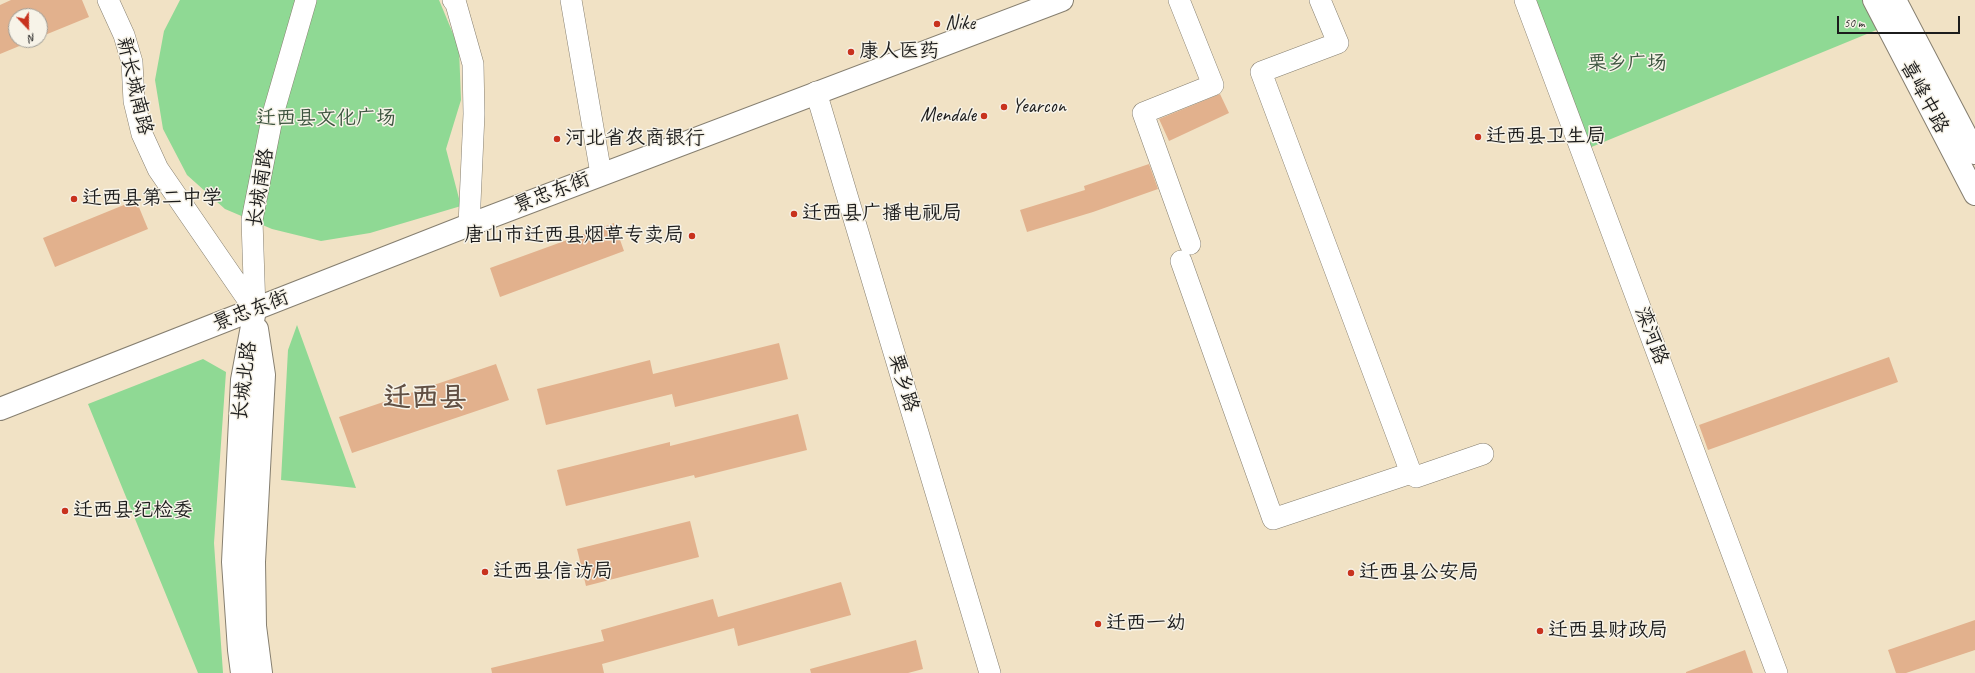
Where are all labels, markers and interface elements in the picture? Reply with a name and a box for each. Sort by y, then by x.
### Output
north arrow [8,8,48,48]
scale bar [1839,8,1962,34]
place label: Nike [945,12,975,36]
text: 50 m [1844,15,1864,31]
marker: Nike [932,19,942,29]
text: N [26,30,38,46]
street label: 新长城南路 [111,35,157,137]
place label: 康人医药 [859,40,939,64]
marker: 康人医药 [846,47,856,57]
park label: 栗乡广场 [1587,52,1667,76]
street label: 喜峰中路 [1895,56,1953,138]
place label: Yearcon [1012,95,1066,119]
marker: Yearcon [999,102,1009,112]
place label: Mendale [920,104,976,128]
park label: 迁西县文化广场 [256,107,396,131]
marker: Mendale [979,111,989,121]
place label: 迁西县卫生局 [1486,125,1606,149]
place label: 河北省农商银行 [565,127,705,151]
marker: 迁西县卫生局 [1473,132,1483,142]
marker: 河北省农商银行 [552,134,562,144]
street label: 长城南路 [243,147,279,229]
street label: 景忠东街 [510,167,594,219]
place label: 迁西县第二中学 [82,187,222,211]
marker: 迁西县第二中学 [69,194,79,204]
place label: 迁西县广播电视局 [802,202,962,226]
marker: 迁西县广播电视局 [789,209,799,219]
place label: 唐山市迁西县烟草专卖局 [464,224,684,248]
marker: 唐山市迁西县烟草专卖局 [687,231,697,241]
street label: 景忠东街 [209,285,293,337]
street label: 滦河路 [1629,304,1673,368]
street label: 长城北路 [228,340,262,422]
street label: 栗乡路 [883,351,923,415]
district label: 迁西县 [383,382,467,416]
place label: 迁西县纪检委 [73,499,193,523]
marker: 迁西县纪检委 [60,506,70,516]
place label: 迁西县信访局 [493,560,613,584]
place label: 迁西县公安局 [1359,561,1479,585]
marker: 迁西县信访局 [480,567,490,577]
marker: 迁西县公安局 [1346,568,1356,578]
place label: 迁西一幼 [1106,612,1186,636]
marker: 迁西一幼 [1093,619,1103,629]
place label: 迁西县财政局 [1548,619,1668,643]
marker: 迁西县财政局 [1535,626,1545,636]

